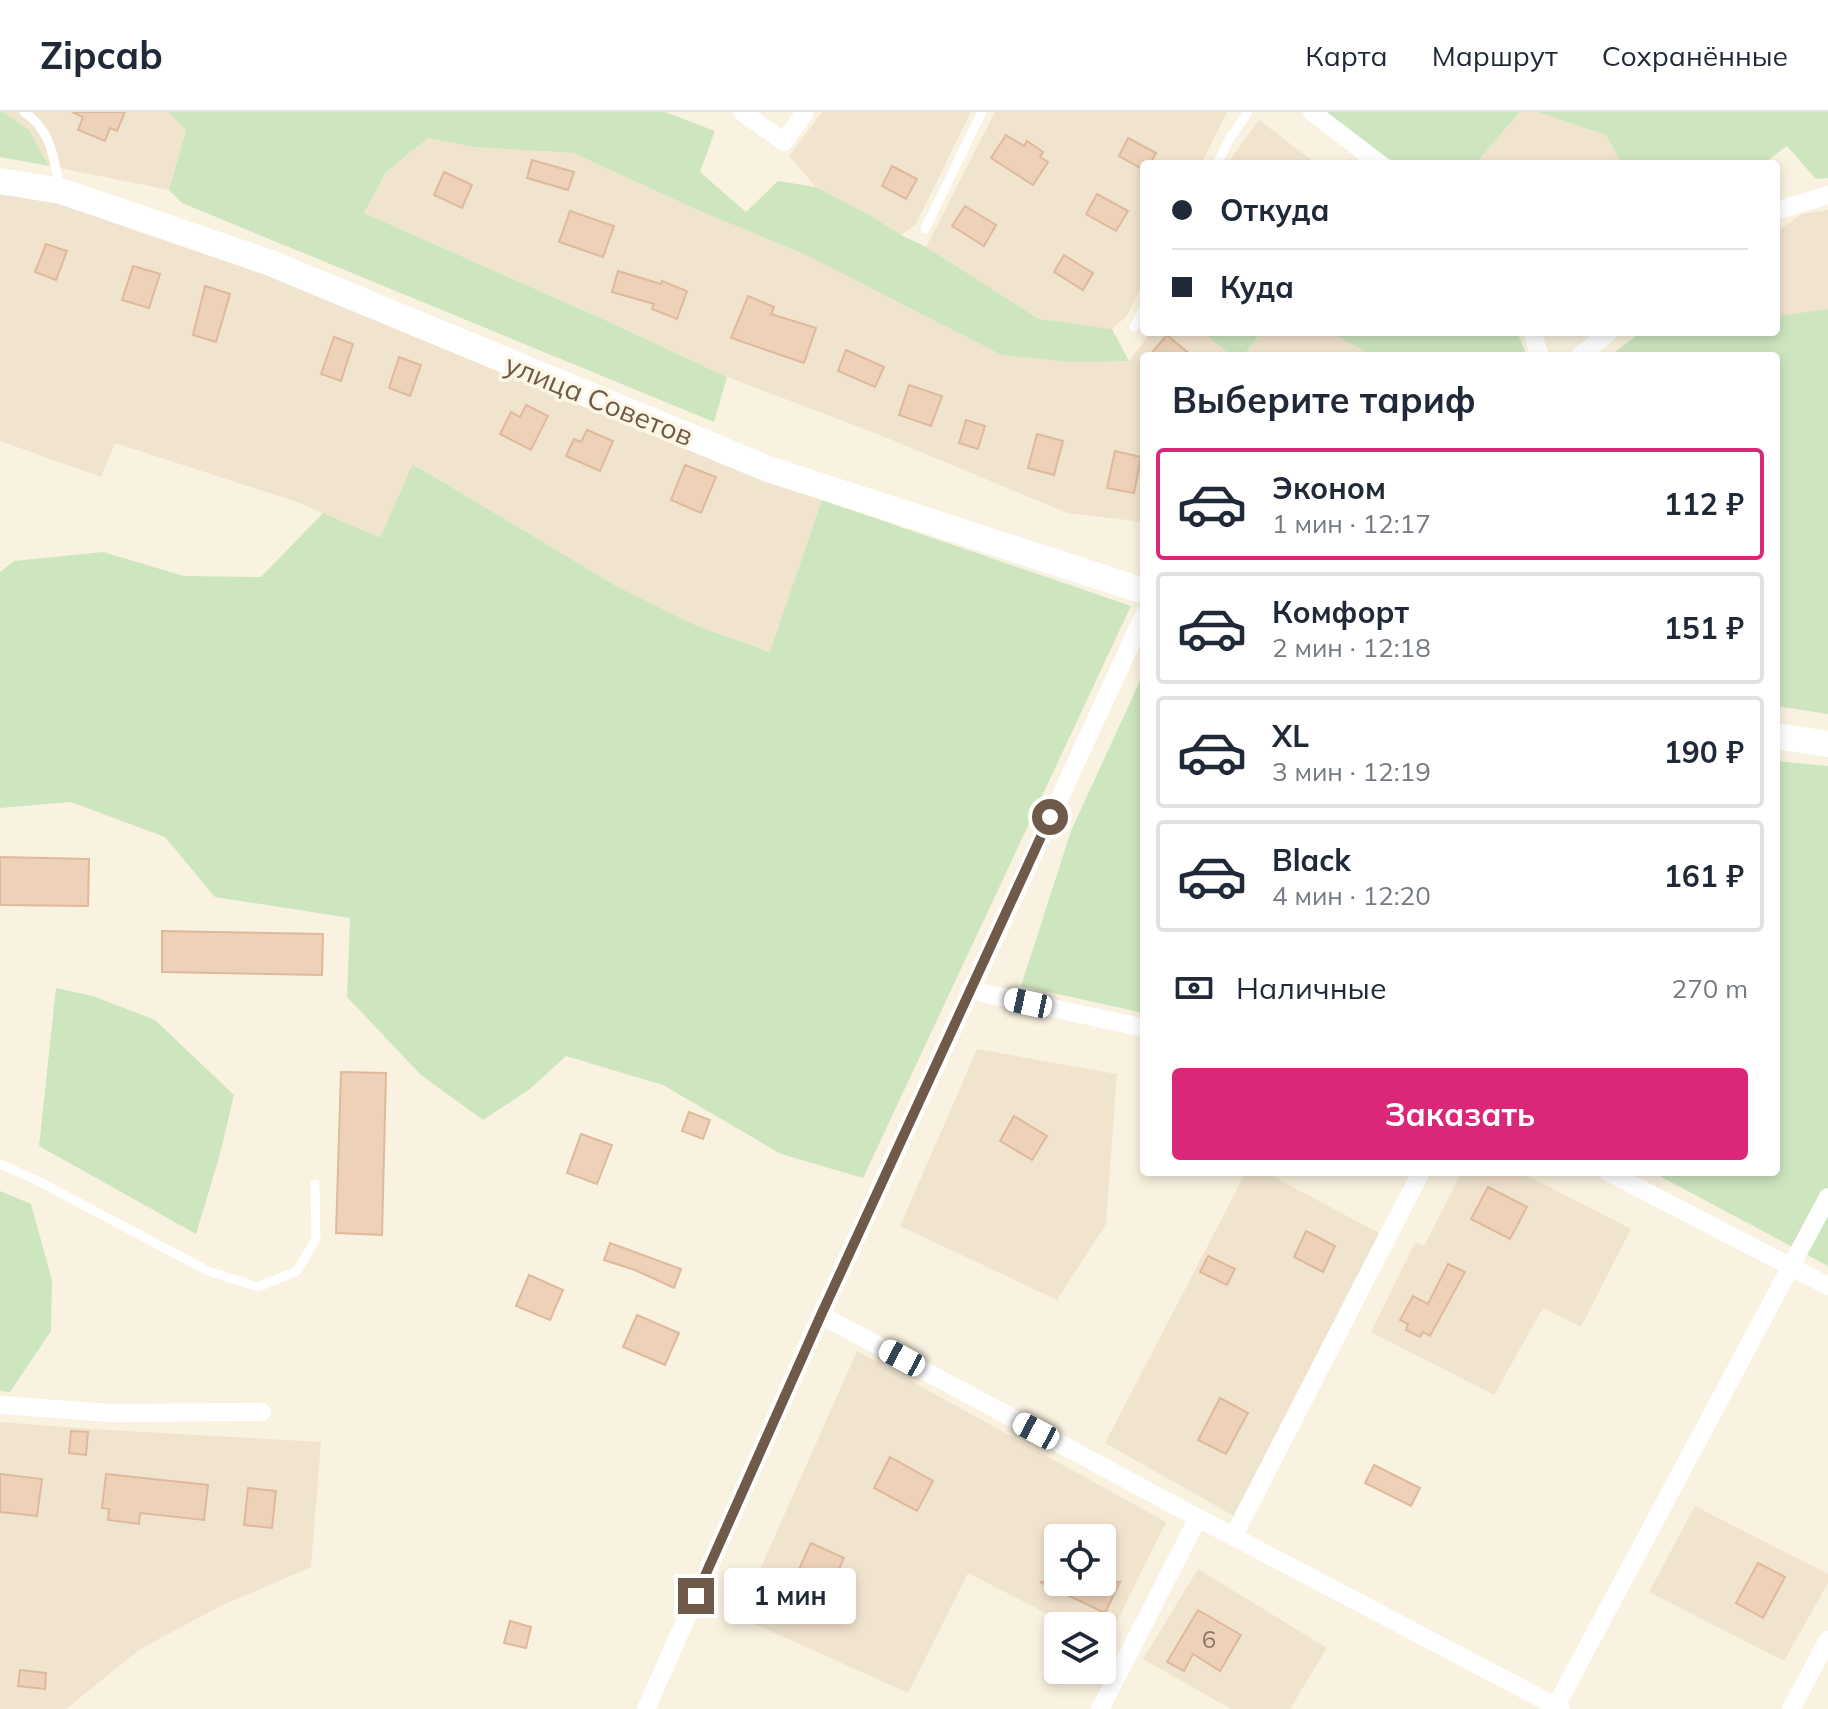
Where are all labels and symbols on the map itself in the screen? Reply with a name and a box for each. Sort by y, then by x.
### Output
street label: улица Советов [500,346,698,453]
route start [1032,799,1068,835]
car [1002,986,1054,1020]
car [875,1336,929,1380]
car [1009,1409,1063,1453]
callout: 1 мин [724,1568,856,1624]
route end [678,1578,714,1614]
house number: 6 [1202,1624,1216,1654]

